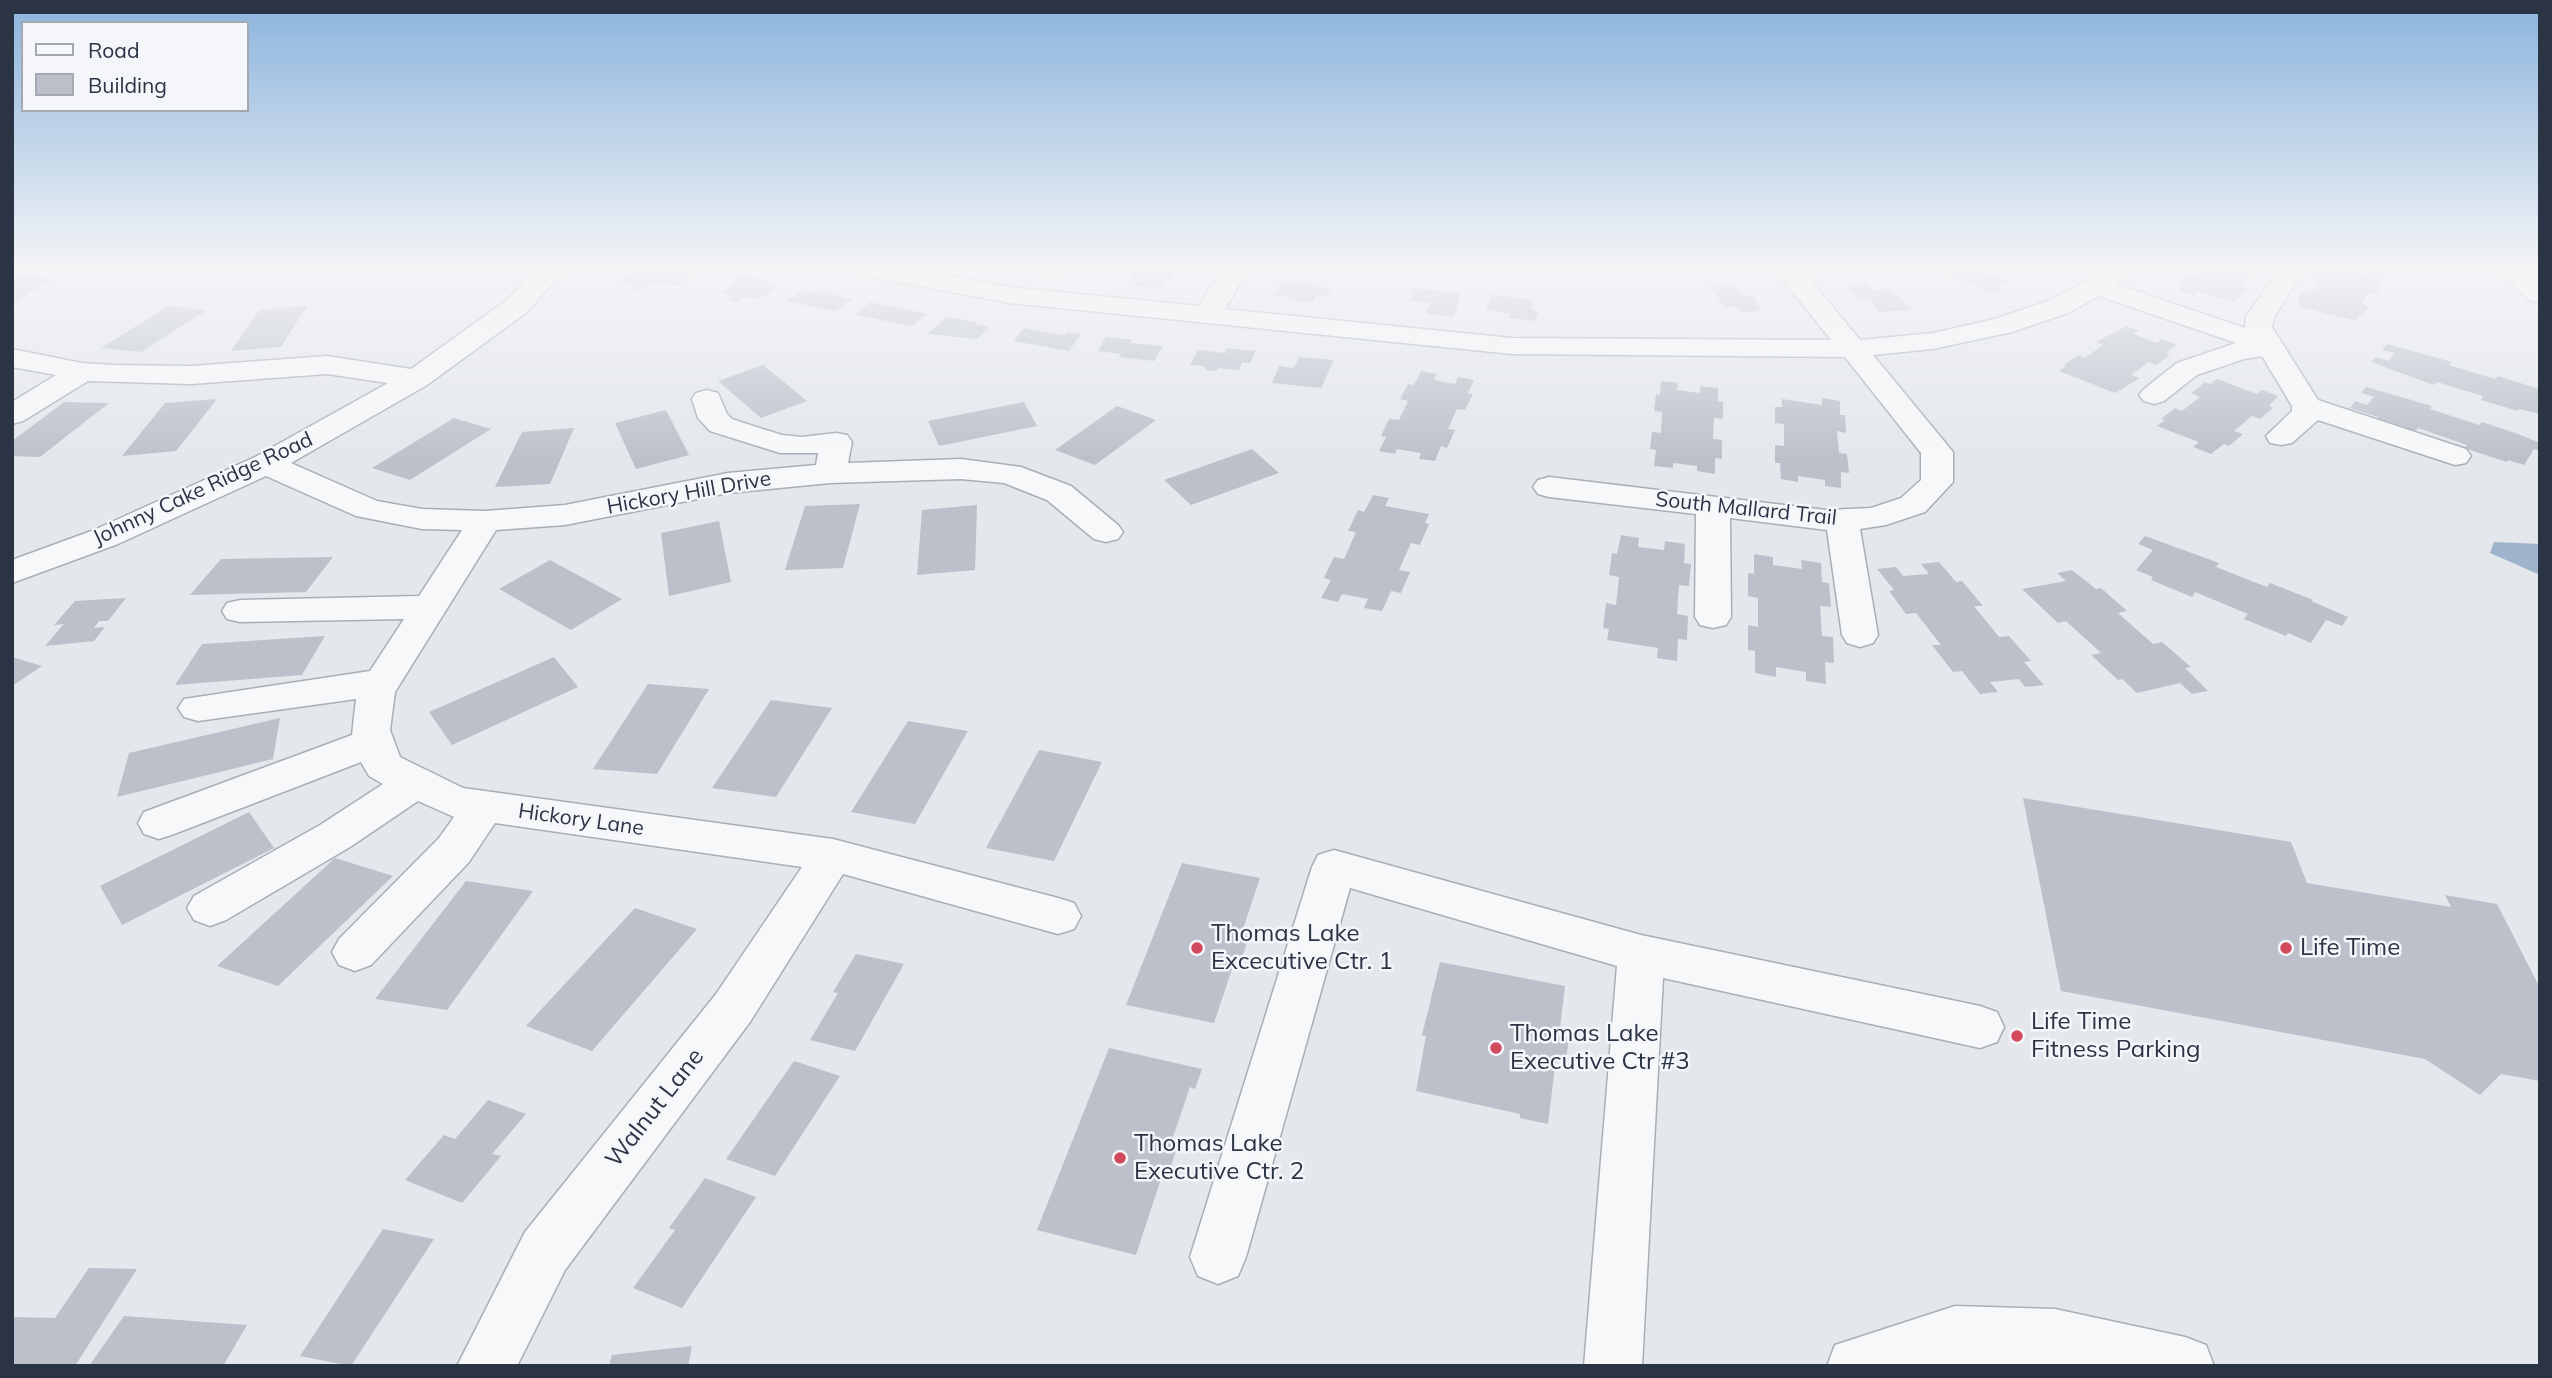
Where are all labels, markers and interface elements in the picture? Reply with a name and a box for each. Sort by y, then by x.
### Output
legend [21,21,248,112]
text: Road [88,37,139,63]
text: Building [88,72,167,98]
street label: Johnny Cake Ridge Road [89,427,317,551]
street label: Hickory Hill Drive [605,466,773,520]
street label: South Mallard Trail [1654,487,1838,531]
street label: Hickory Lane [517,799,645,841]
place label: Thomas Lake Excecutive Ctr. 1 [1211,920,1393,976]
place label: Life Time [2300,934,2400,962]
marker: Thomas Lake Excecutive Ctr. 1 [1189,940,1205,956]
marker: Life Time [2278,940,2294,956]
place label: Life Time Fitness Parking [2031,1008,2201,1064]
place label: Thomas Lake Executive Ctr #3 [1510,1020,1690,1076]
marker: Life Time Fitness Parking [2009,1028,2025,1044]
marker: Thomas Lake Executive Ctr #3 [1488,1040,1504,1056]
street label: Walnut Lane [600,1043,710,1173]
place label: Thomas Lake Executive Ctr. 2 [1134,1130,1304,1186]
marker: Thomas Lake Executive Ctr. 2 [1112,1150,1128,1166]

